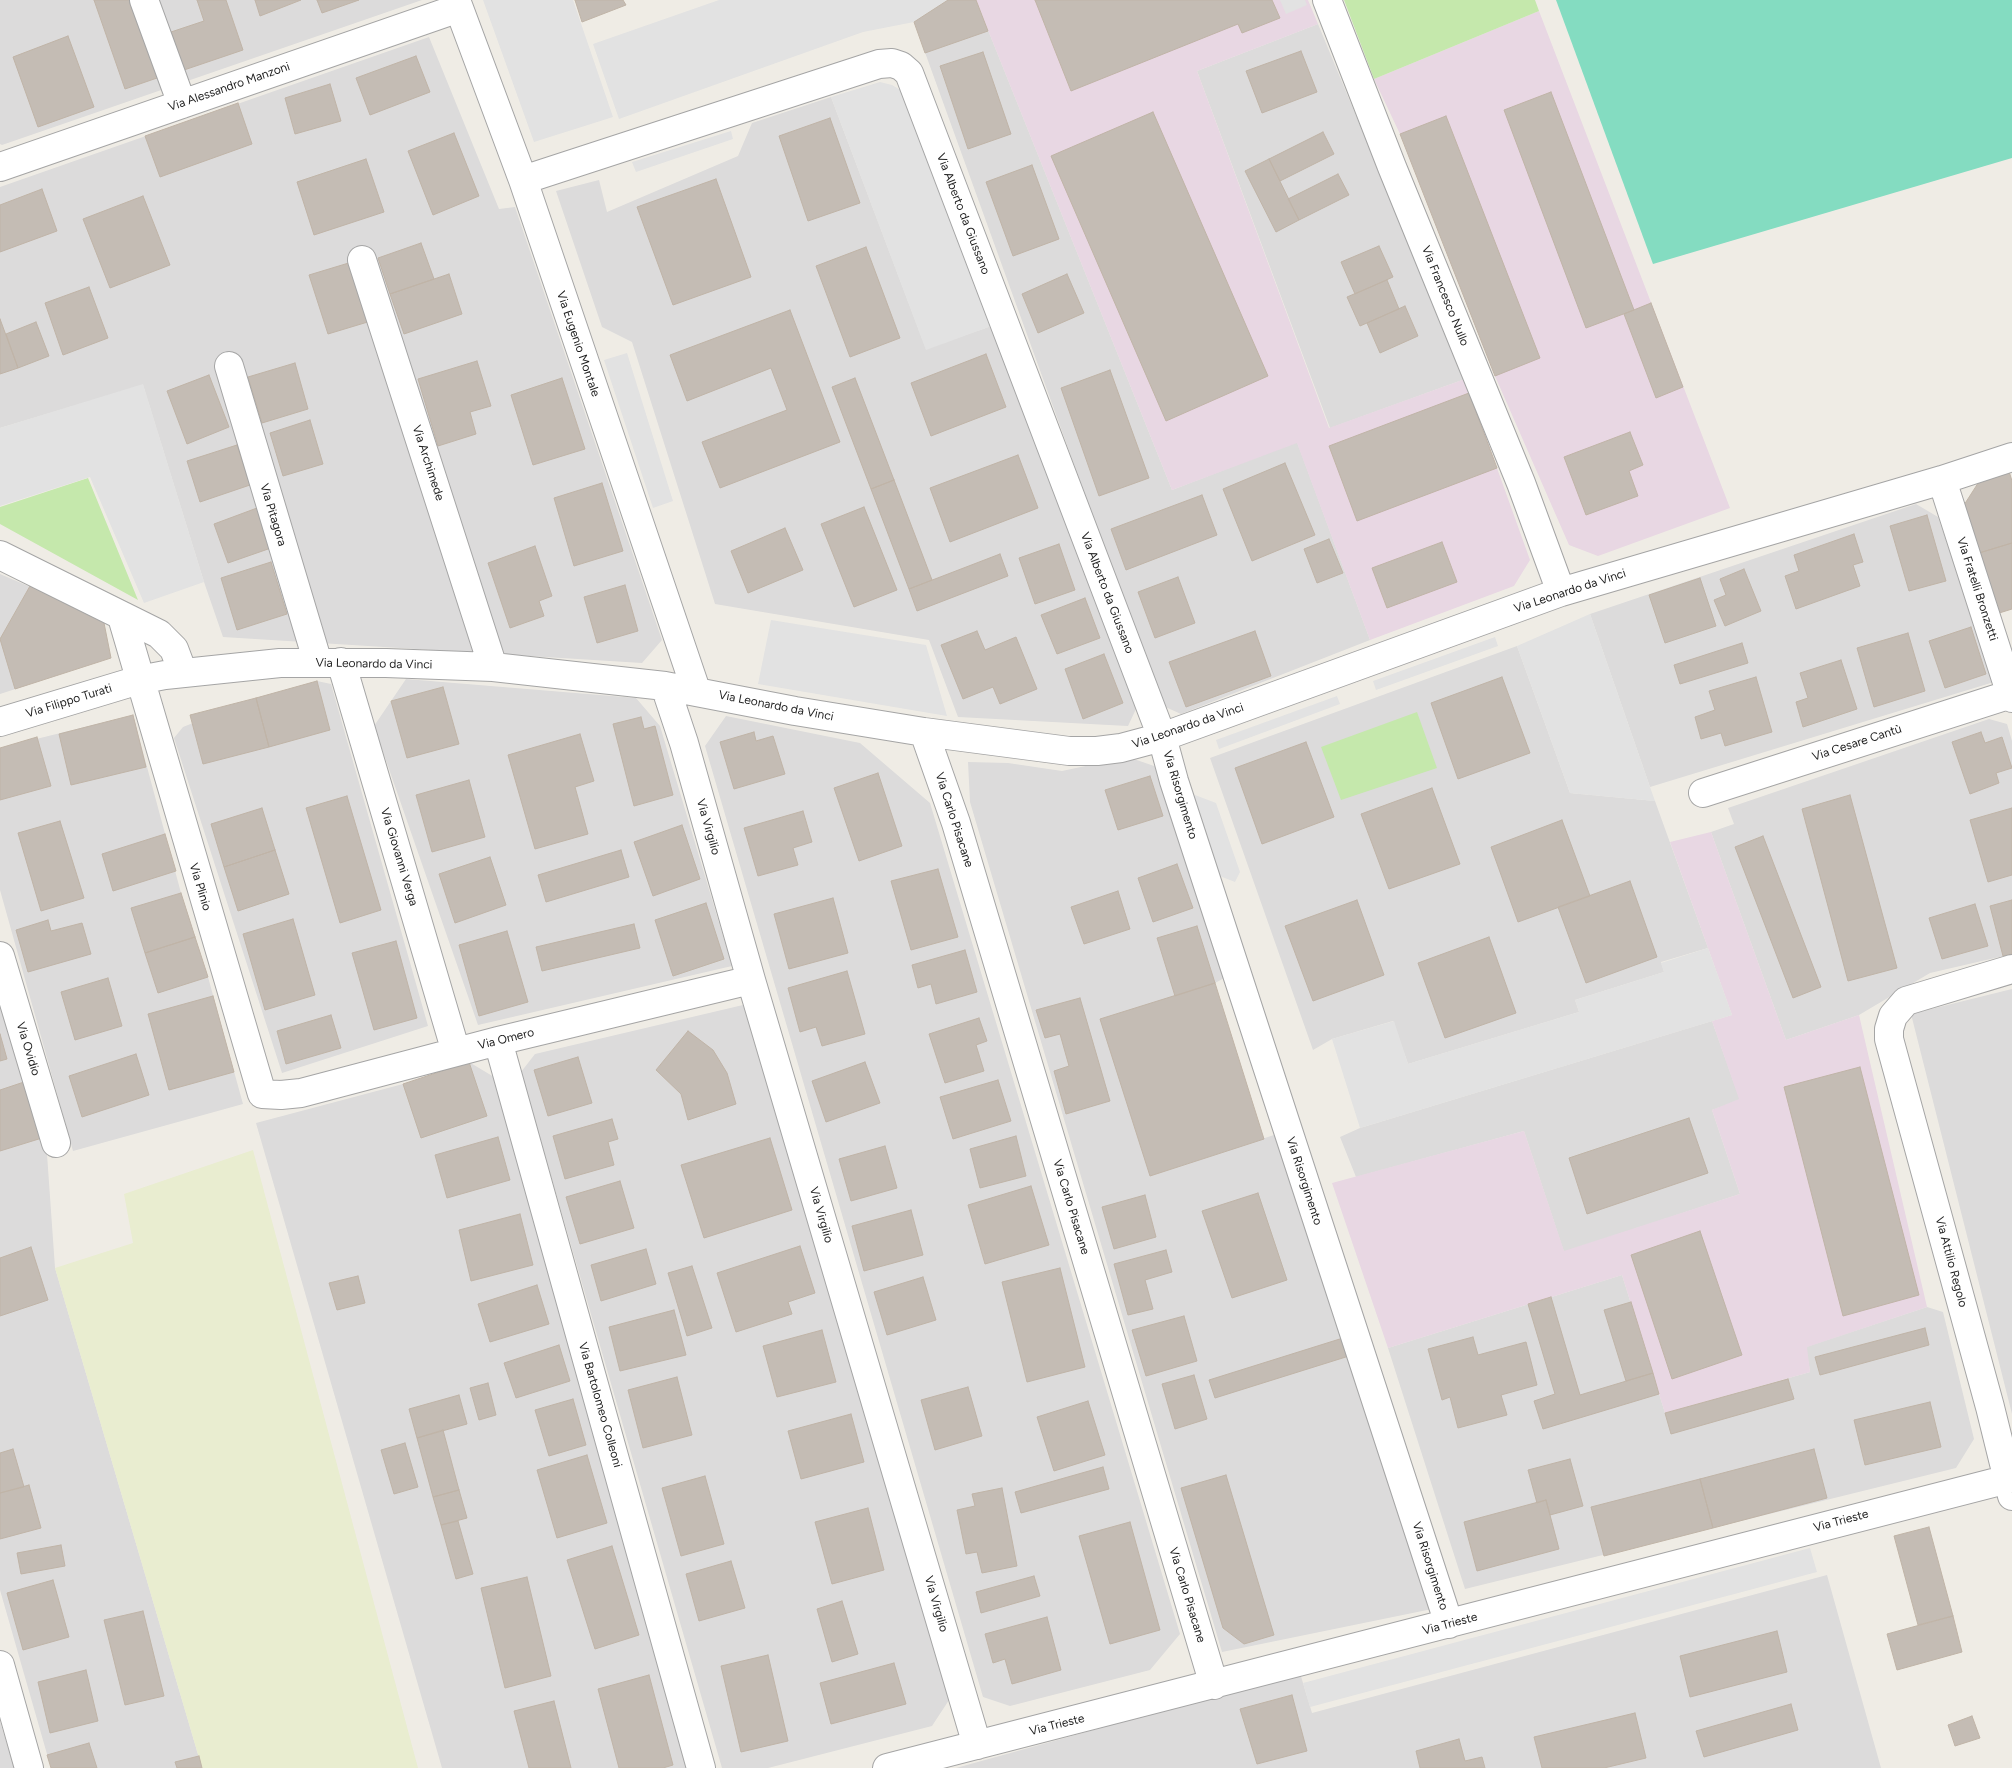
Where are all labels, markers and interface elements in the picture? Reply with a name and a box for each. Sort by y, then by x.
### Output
street label: Via Alessandro Manzoni [166,59,292,115]
street label: Via Alberto da Giussano [933,151,993,277]
street label: Via Francesco Nullo [1418,244,1472,348]
street label: Via Eugenio Montale [553,289,603,399]
street label: Via Archimede [409,423,447,503]
street label: Via Pitagora [257,482,289,548]
street label: Via Alberto da Giussano [1077,530,1137,656]
street label: Via Fratelli Bronzetti [1953,535,2001,643]
street label: Via Leonardo da Vinci [1512,566,1628,616]
street label: Via Leonardo da Vinci [315,656,433,672]
street label: Via Filippo Turati [24,681,114,721]
street label: Via Leonardo da Vinci [717,688,835,724]
street label: Via Leonardo da Vinci [1130,700,1246,752]
street label: Via Cesare Cantù [1810,722,1904,764]
street label: Via Risorgimento [1160,749,1200,841]
street label: Via Carlo Pisacane [932,771,976,869]
street label: Via Virgilio [693,797,723,857]
street label: Via Giovanni Verga [377,806,421,908]
street label: Via Plinio [186,861,214,913]
street label: Via Ovidio [13,1020,43,1078]
street label: Via Omero [476,1025,536,1053]
street label: Via Risorgimento [1283,1135,1325,1227]
street label: Via Carlo Pisacane [1050,1158,1092,1256]
street label: Via Virgilio [806,1185,836,1245]
street label: Via Attilio Regolo [1932,1215,1970,1309]
street label: Via Bartolomeo Colleoni [575,1341,625,1469]
street label: Via Trieste [1812,1507,1870,1535]
street label: Via Risorgimento [1409,1520,1451,1612]
street label: Via Carlo Pisacane [1166,1546,1208,1644]
street label: Via Virgilio [921,1574,951,1634]
street label: Via Trieste [1421,1610,1479,1638]
street label: Via Trieste [1028,1711,1086,1739]

